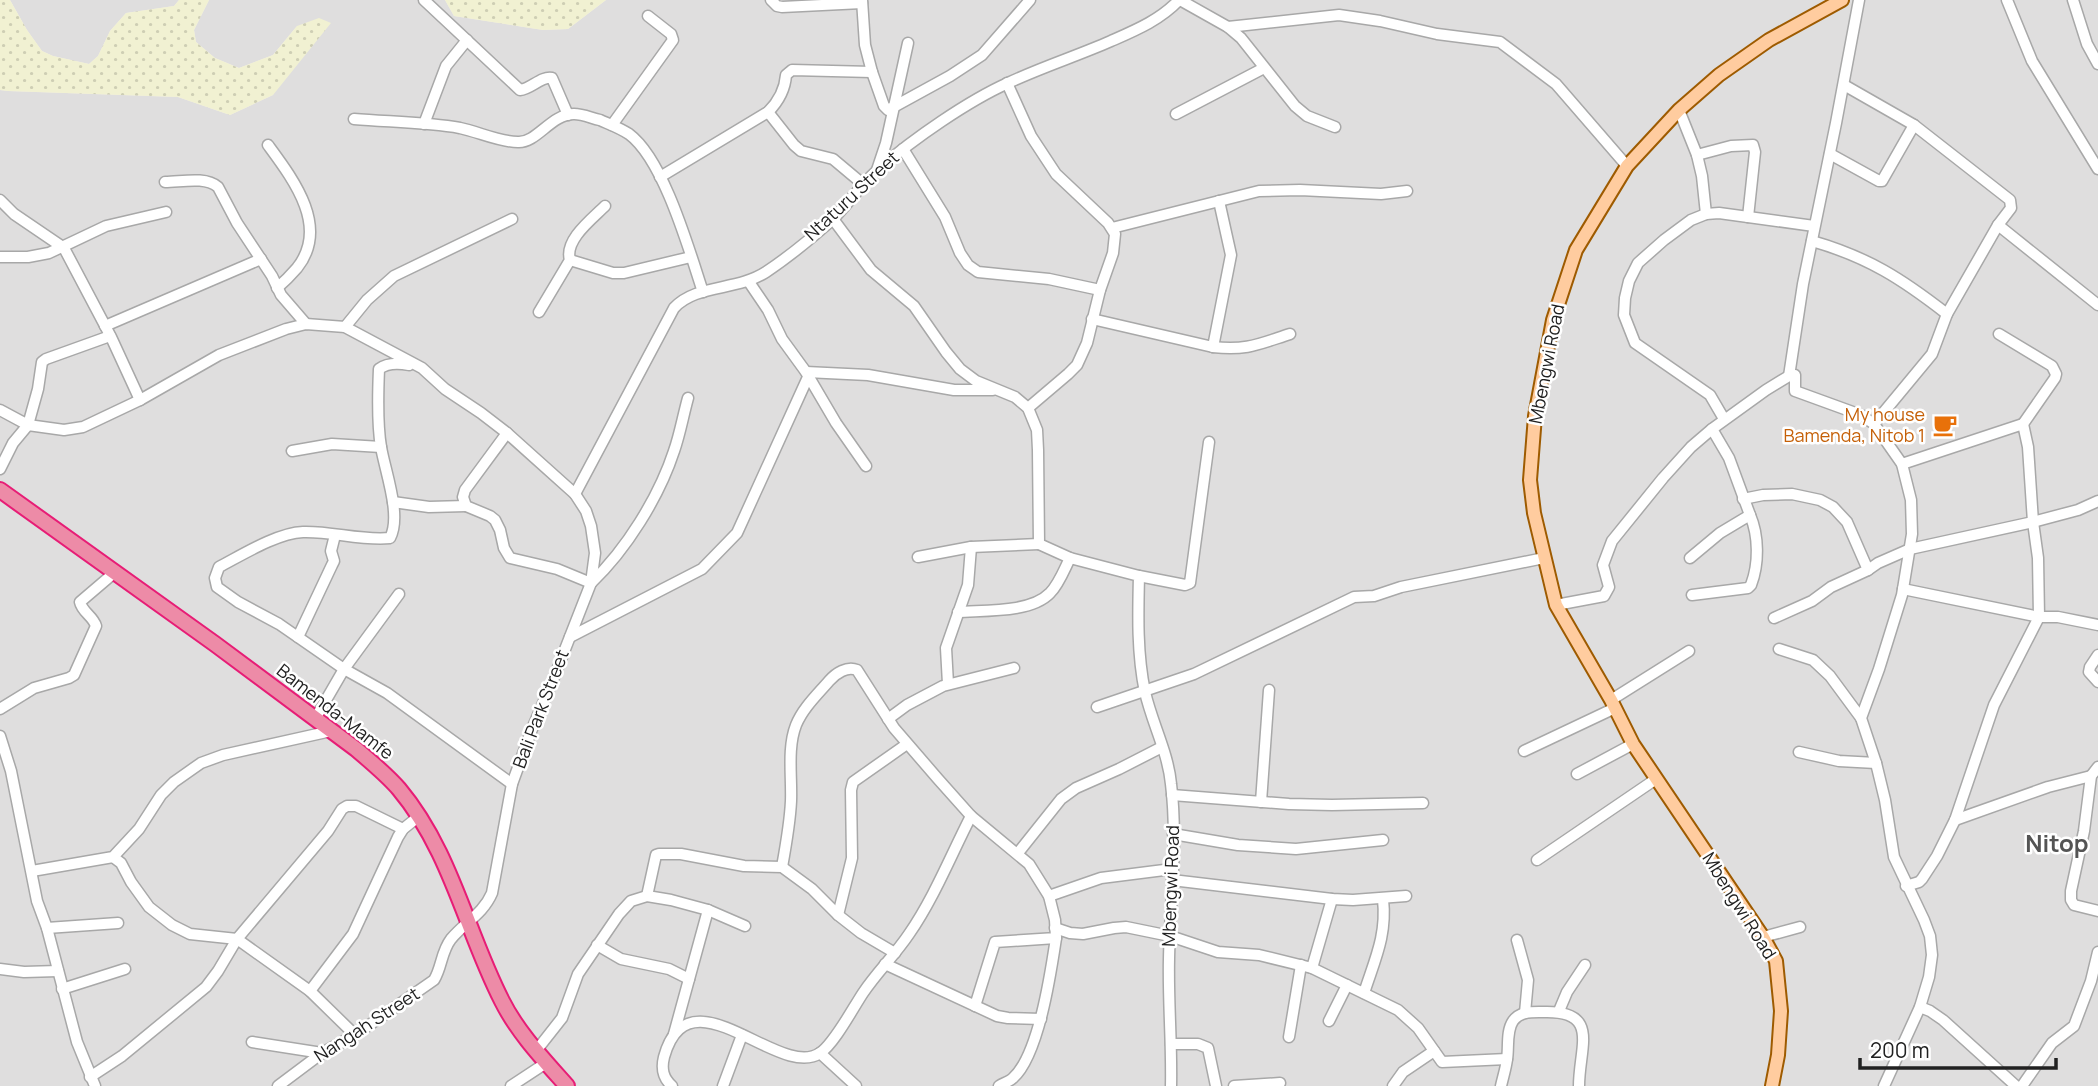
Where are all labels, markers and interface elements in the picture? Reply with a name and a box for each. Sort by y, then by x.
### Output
street label: Ntaturu Street [799,145,904,245]
street label: Mbengwi Road [1523,302,1569,426]
place label: My house Bamenda, Nitob 1 [1784,402,1925,447]
cafe icon: My house Bamenda, Nitob 1 [1931,411,1959,439]
street label: Bali Park Street [506,646,574,771]
street label: Bamenda-Mamfe [272,658,399,764]
street label: Mbengwi Road [1156,825,1184,947]
district label: Nitop [2025,826,2089,859]
street label: Mbengwi Road [1697,848,1782,963]
street label: Nangah Street [309,981,424,1067]
scale bar [1860,1026,2056,1070]
text: 200 m [1870,1036,1930,1064]

